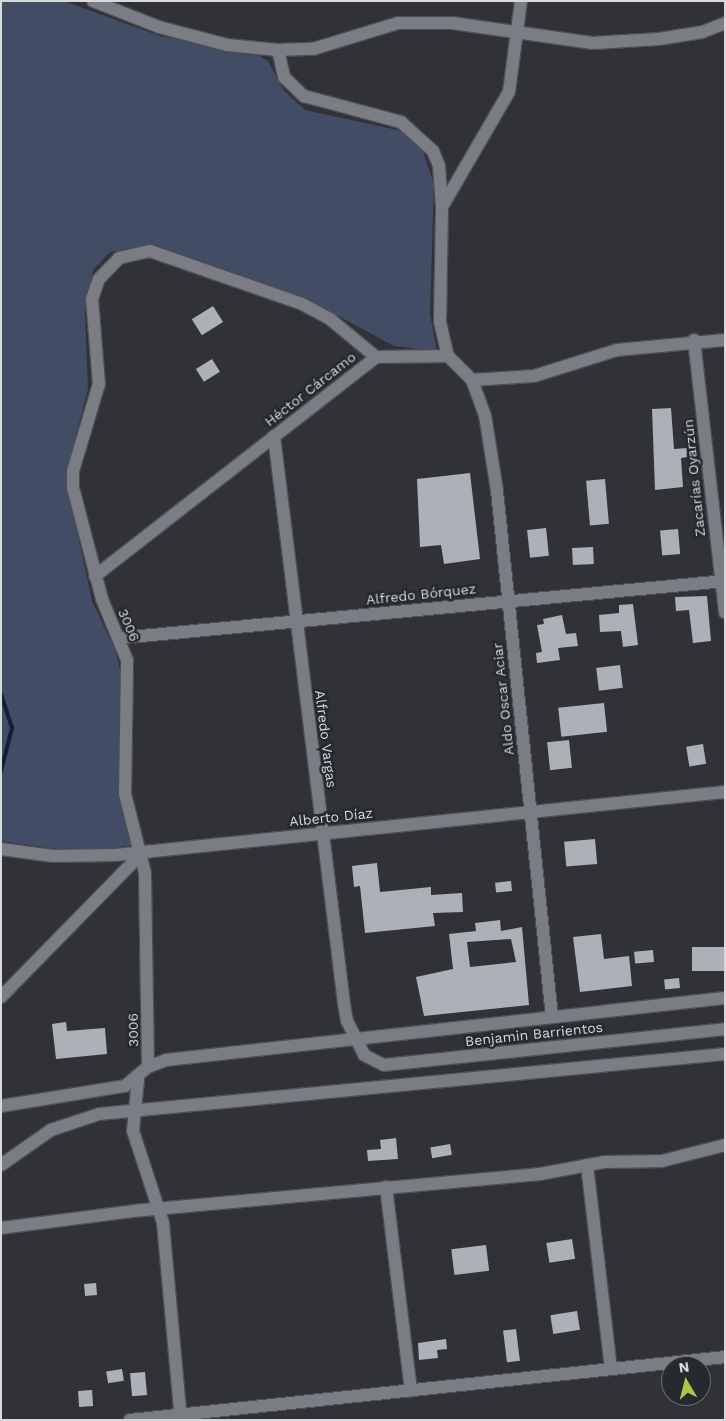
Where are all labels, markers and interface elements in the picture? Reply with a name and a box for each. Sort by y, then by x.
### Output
street label: Héctor Cárcamo [261,348,359,430]
street label: Zacarías Oyarzún [679,419,709,537]
street label: Alfredo Bórquez [365,580,477,608]
street label: 3006 [115,606,143,644]
street label: Aldo Oscar Aciar [489,641,517,757]
street label: Alfredo Vargas [312,689,340,789]
street label: Alberto Díaz [288,804,374,830]
street label: 3006 [124,1013,142,1047]
street label: Benjamin Barrientos [464,1018,604,1050]
north arrow [661,1356,711,1406]
text: N [678,1358,690,1376]

